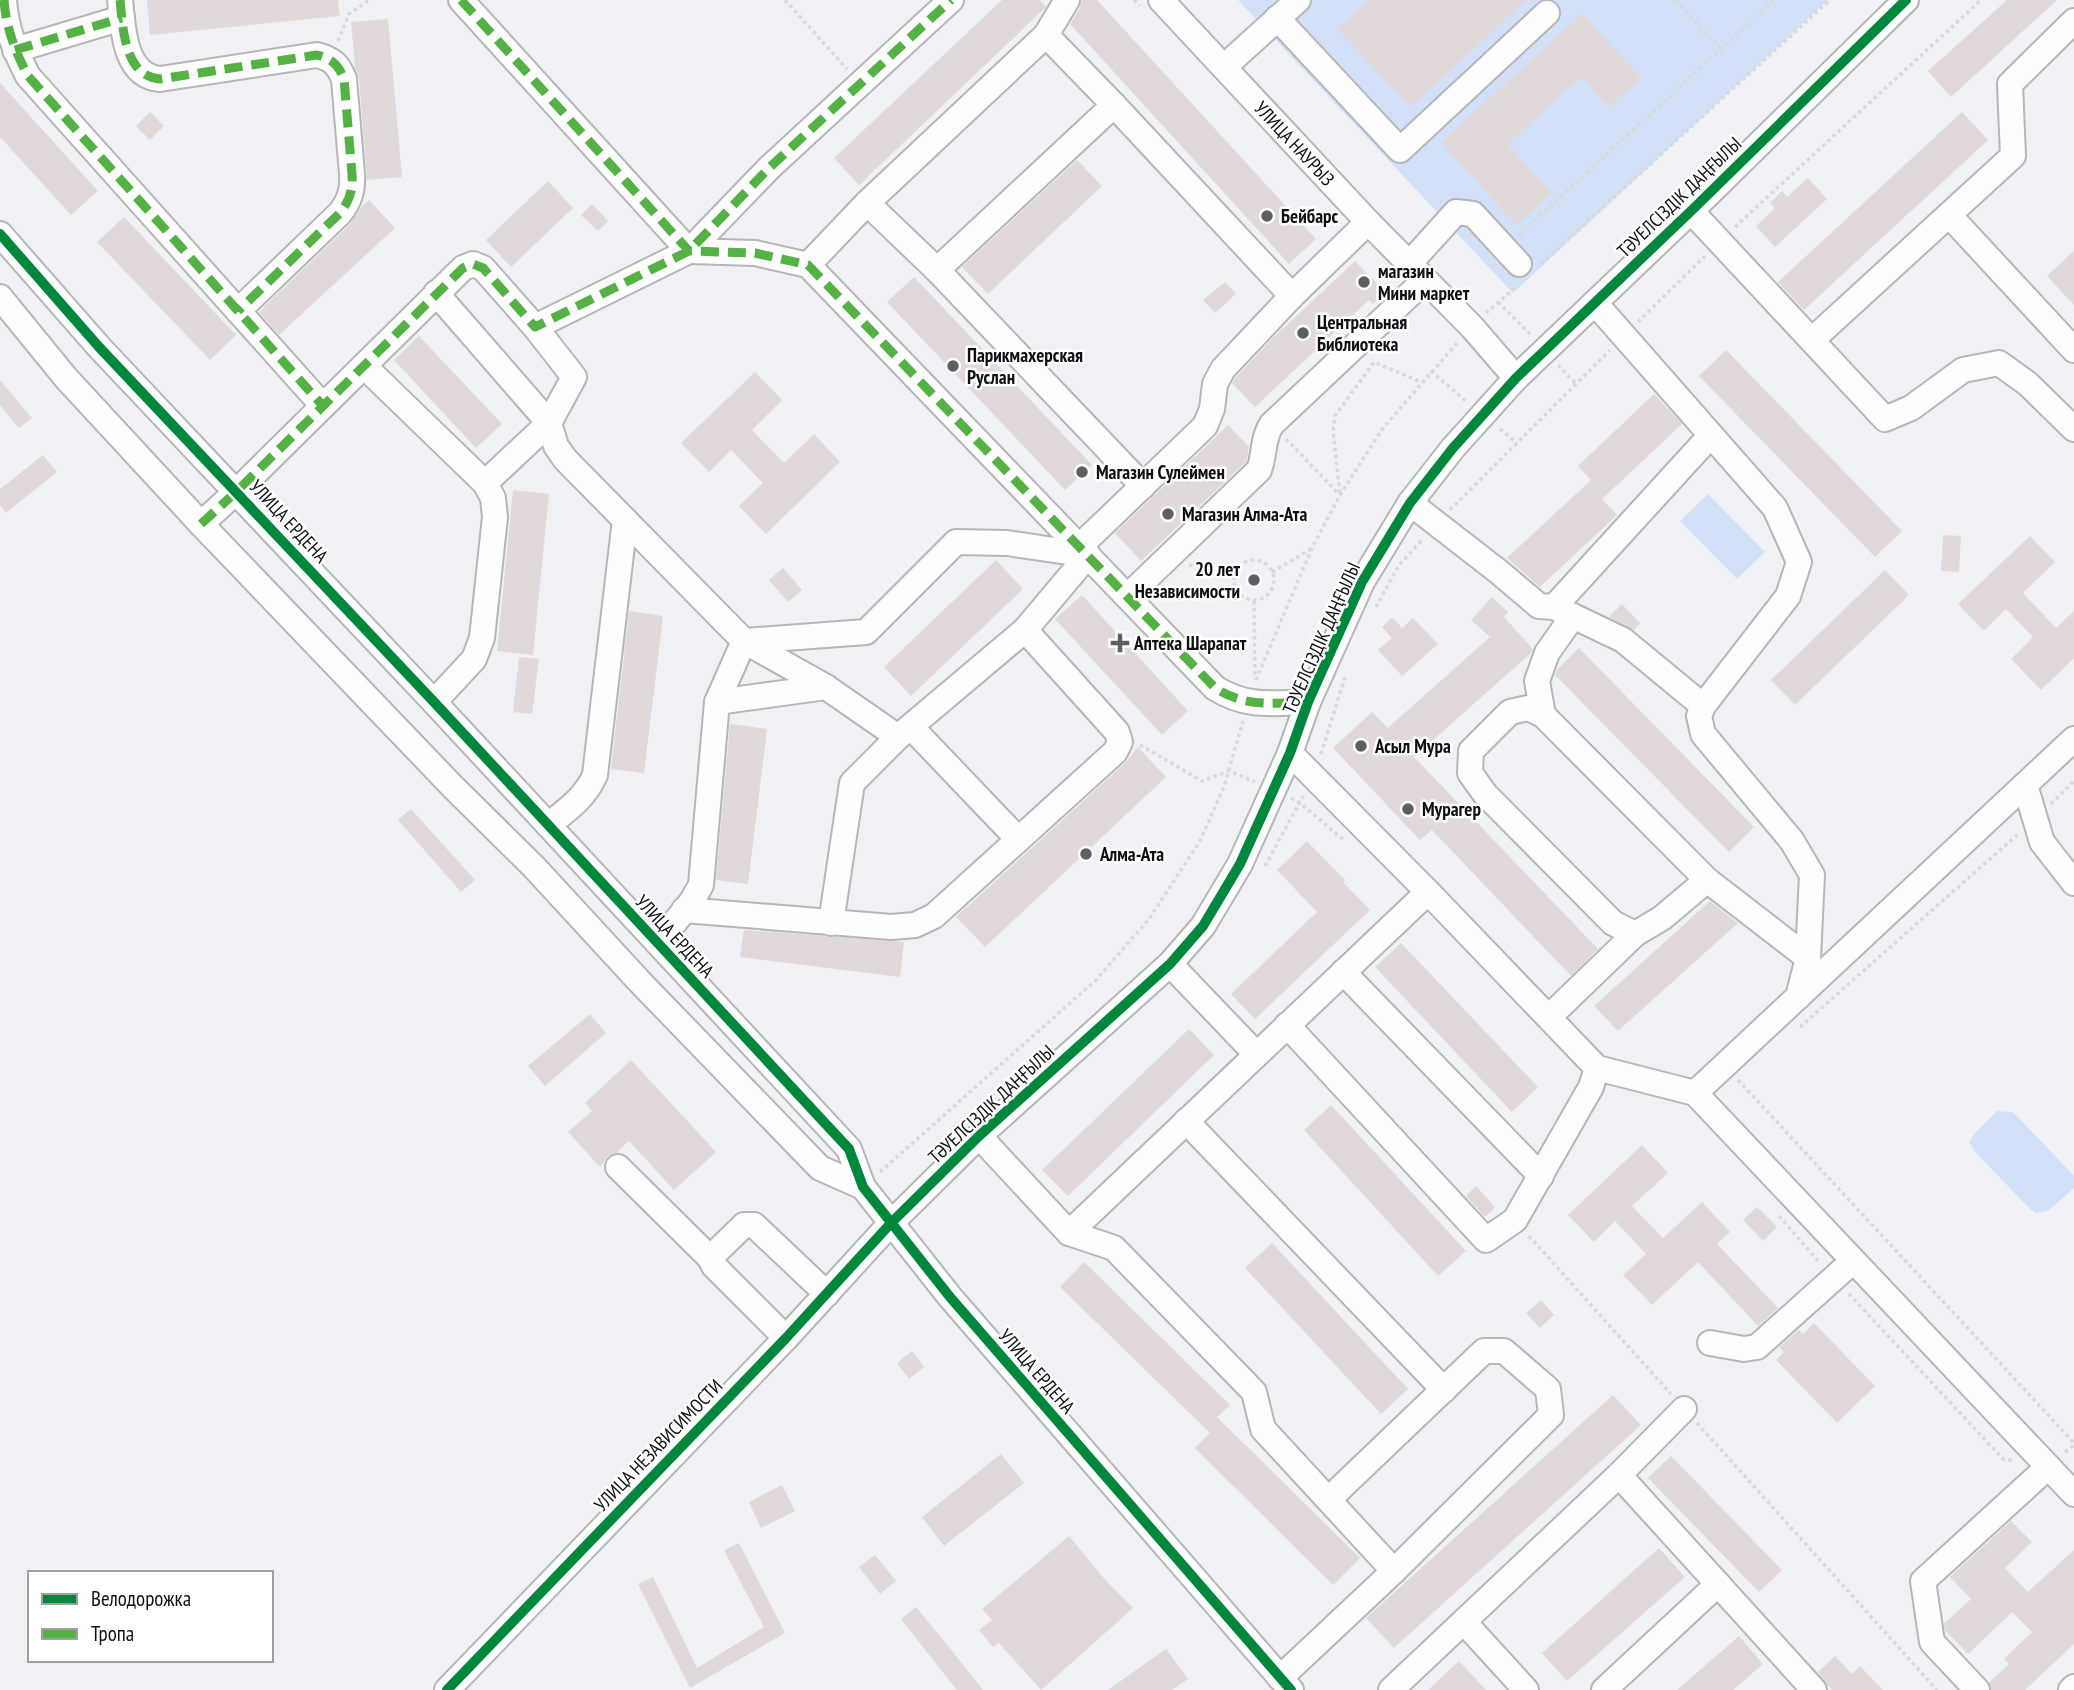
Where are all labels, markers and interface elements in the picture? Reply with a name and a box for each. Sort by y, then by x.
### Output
street label: УЛИЦА НАУРЫЗ [1249,96,1340,191]
street label: ТӘУЕЛСІЗДІК ДАҢҒЫЛЫ [1612,132,1746,262]
place label: Бейбарс [1281,204,1339,228]
marker: Бейбарс [1259,208,1275,224]
place label: магазин Мини маркет [1378,259,1470,305]
marker: магазин Мини маркет [1356,274,1372,290]
place label: Центральная Библиотека [1317,310,1407,356]
marker: Центральная Библиотека [1295,325,1311,341]
place label: Парикмахерская Руслан [967,343,1083,389]
marker: Парикмахерская Руслан [945,358,961,374]
place label: Магазин Сулеймен [1096,460,1225,484]
marker: Магазин Сулеймен [1074,464,1090,480]
street label: УЛИЦА ЕРДЕНА [245,475,333,567]
place label: Магазин Алма-Ата [1182,502,1307,526]
marker: Магазин Алма-Ата [1160,506,1176,522]
place label: 20 лет Независимости [1135,557,1240,603]
street label: ТӘУЕЛСІЗДІК ДАҢҒЫЛЫ [1277,558,1365,718]
marker: 20 лет Независимости [1246,572,1262,588]
place label: Аптека Шарапат [1133,631,1247,655]
marker: Аптека Шарапат [1112,635,1128,651]
place label: Асыл Мура [1374,734,1451,758]
marker: Асыл Мура [1353,738,1369,754]
place label: Мурагер [1422,797,1481,821]
marker: Мурагер [1400,801,1416,817]
place label: Алма-Ата [1099,842,1164,866]
marker: Алма-Ата [1078,846,1094,862]
street label: УЛИЦА ЕРДЕНА [631,890,719,982]
street label: ТӘУЕЛСІЗДІК ДАҢҒЫЛЫ [923,1040,1059,1168]
street label: УЛИЦА ЕРДЕНА [994,1324,1080,1418]
street label: УЛИЦА НЕЗАВИСИМОСТИ [589,1374,727,1516]
legend [28,1571,273,1662]
text: Велодорожка [91,1585,191,1612]
text: Тропа [91,1620,134,1647]

